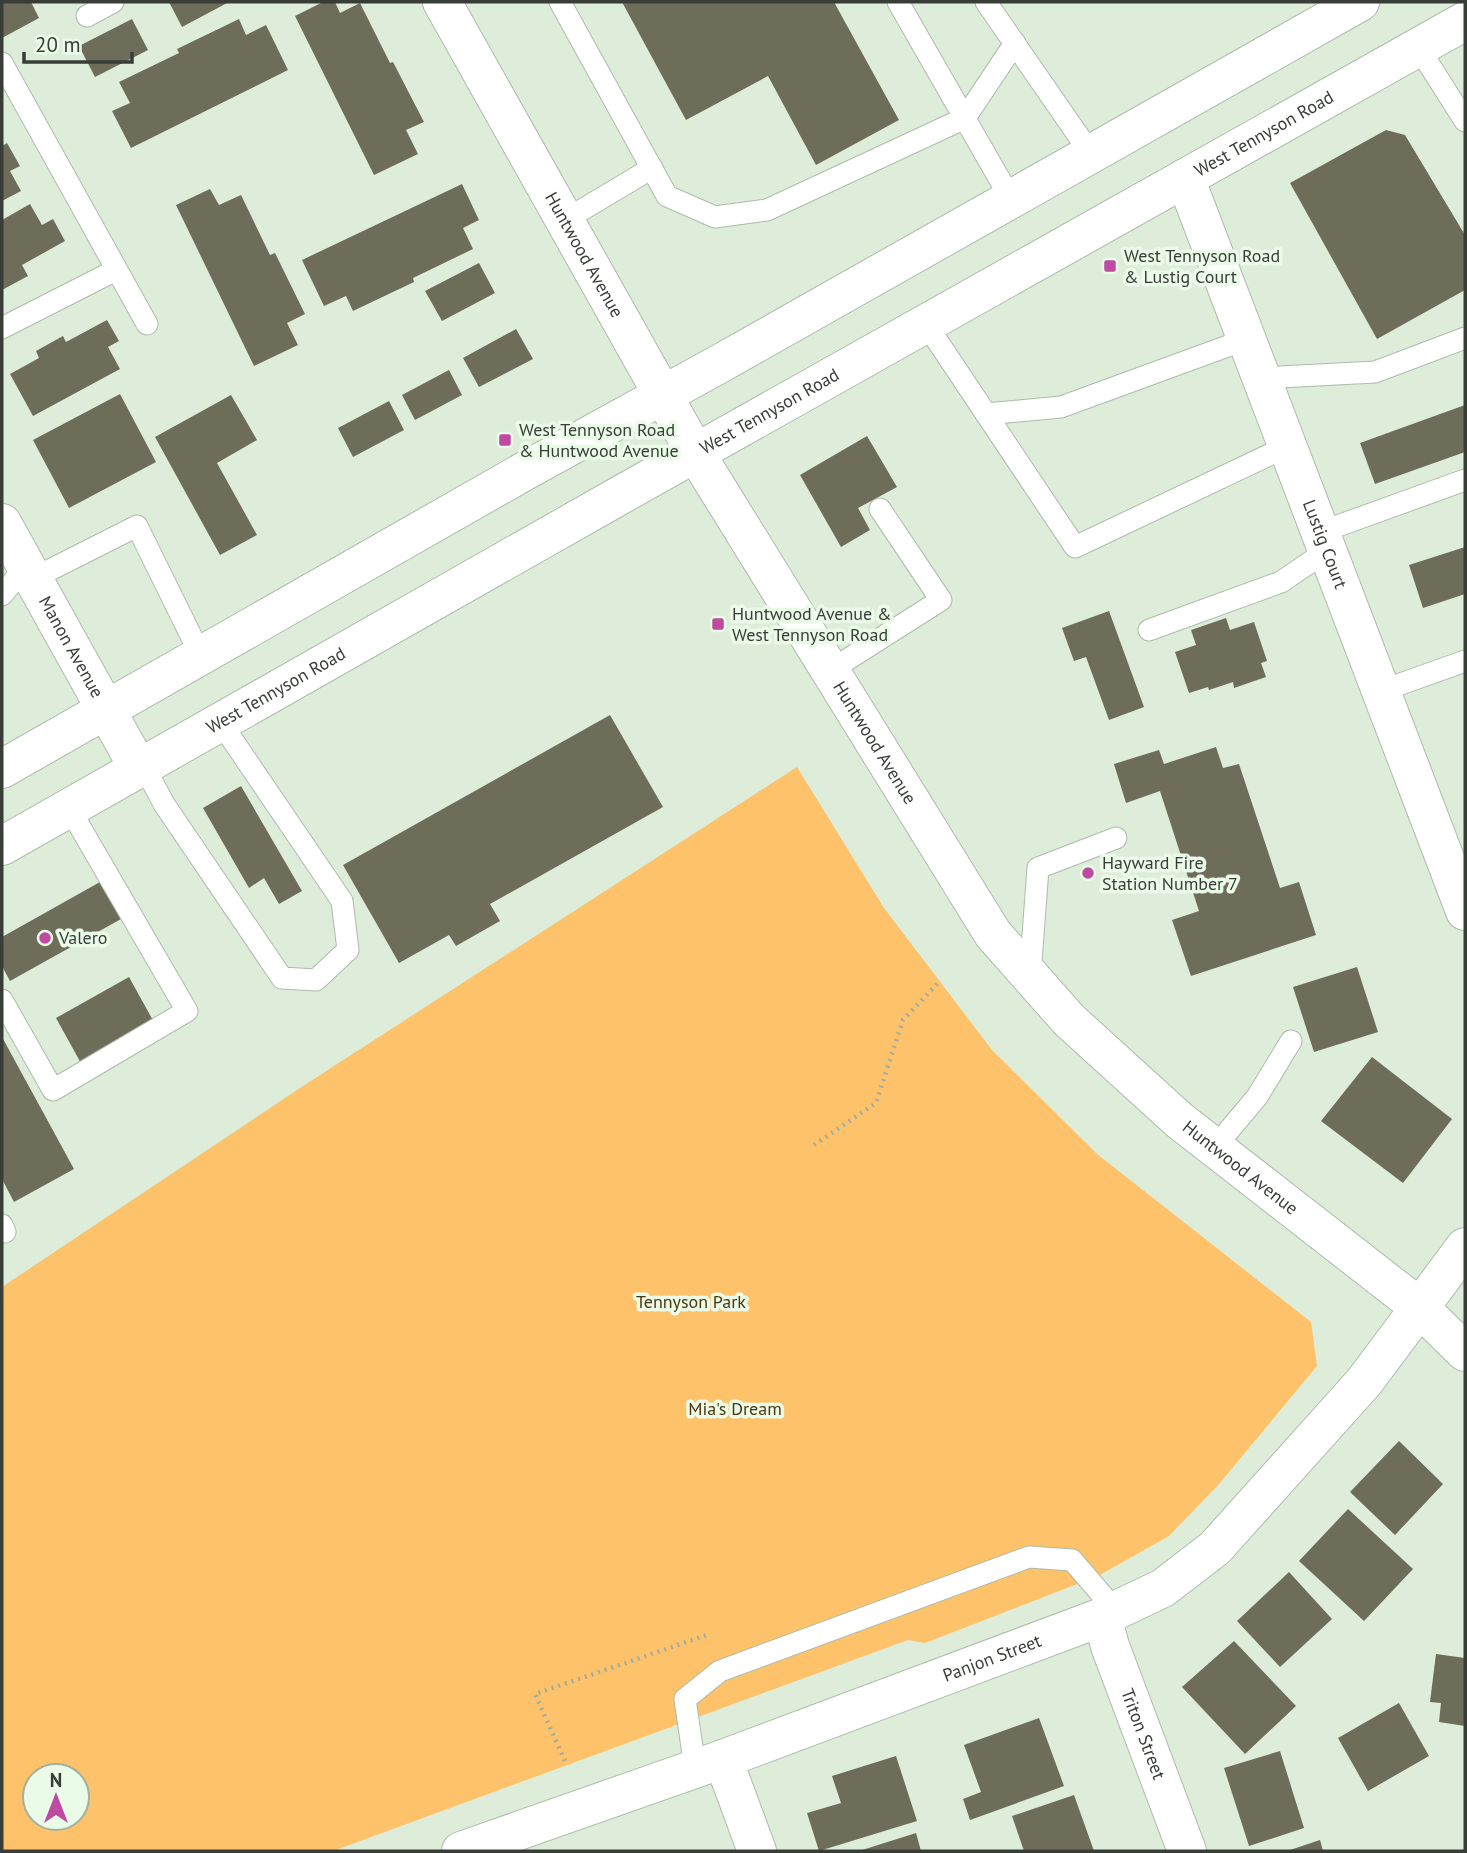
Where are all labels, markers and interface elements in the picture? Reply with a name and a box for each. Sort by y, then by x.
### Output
scale bar [24,21,133,65]
text: 20 m [35,31,81,58]
street label: West Tennyson Road [1190,85,1337,182]
street label: Huntwood Avenue [540,188,629,321]
place label: West Tennyson Road & Lustig Court [1124,244,1280,288]
marker: West Tennyson Road & Lustig Court [1102,258,1118,274]
street label: West Tennyson Road [695,363,843,459]
place label: West Tennyson Road & Huntwood Avenue [519,418,679,462]
marker: West Tennyson Road & Huntwood Avenue [497,432,513,448]
street label: Lustig Court [1298,496,1353,592]
street label: Manon Avenue [34,592,109,702]
place label: Huntwood Avenue & West Tennyson Road [732,602,892,646]
marker: Huntwood Avenue & West Tennyson Road [710,616,726,632]
street label: West Tennyson Road [202,642,349,739]
street label: Huntwood Avenue [828,677,922,808]
place label: Hayward Fire Station Number 7 [1102,851,1238,895]
marker: Hayward Fire Station Number 7 [1080,865,1096,881]
place label: Valero [58,926,107,949]
marker: Valero [37,930,53,946]
street label: Huntwood Avenue [1178,1115,1303,1220]
park label: Tennyson Park [636,1290,746,1313]
park label: Mia's Dream [688,1397,782,1420]
street label: Panjon Street [939,1629,1044,1687]
street label: Triton Street [1116,1685,1171,1782]
north arrow [21,1762,91,1832]
text: N [50,1768,62,1792]

